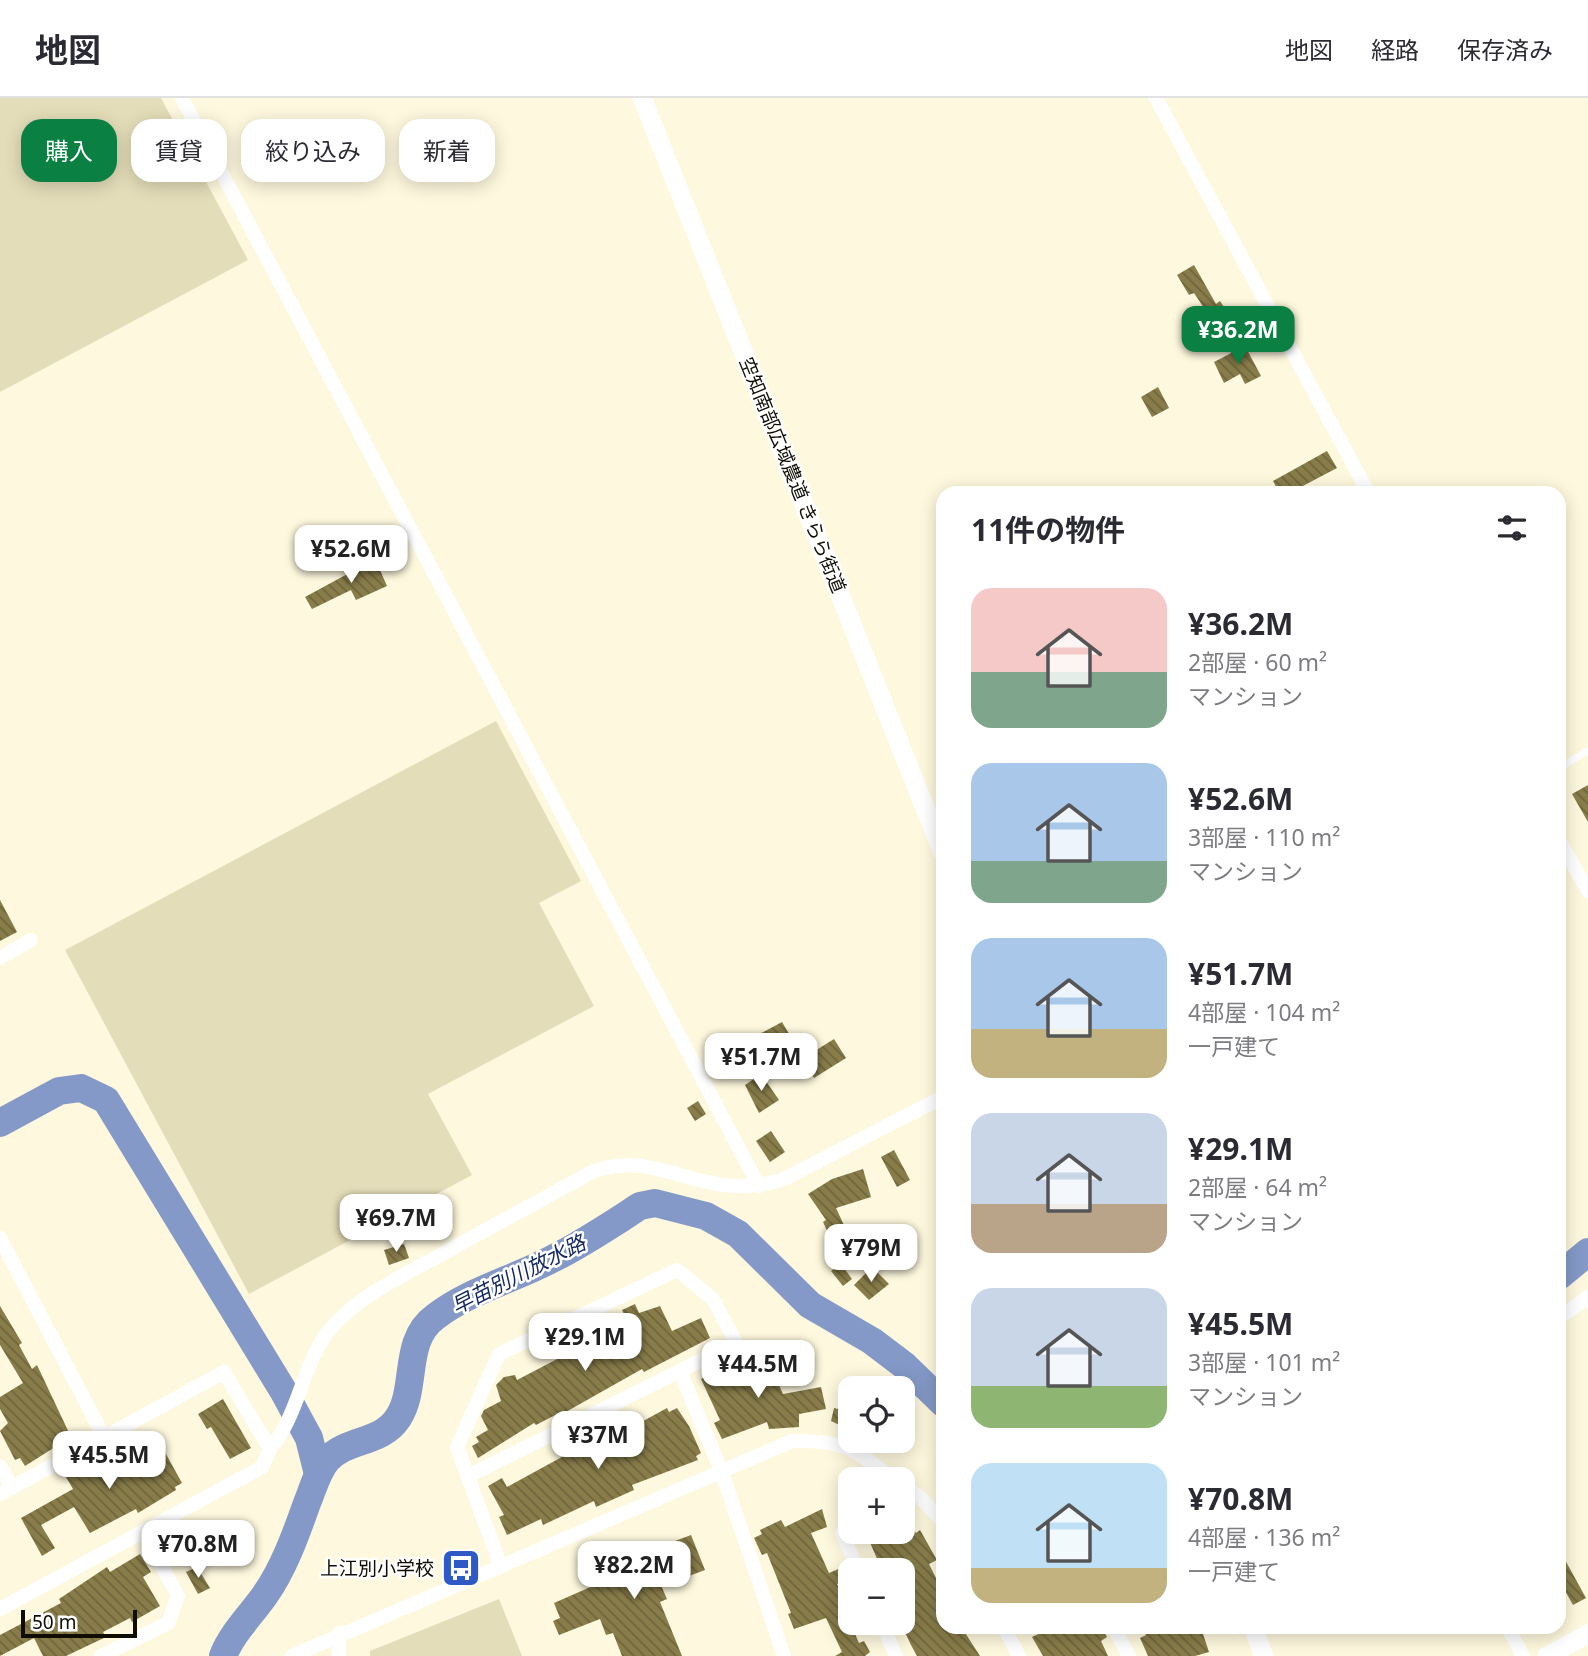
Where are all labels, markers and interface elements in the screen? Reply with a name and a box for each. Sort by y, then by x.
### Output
text: 地図 [35,27,101,72]
text: 地図 [1285,33,1333,66]
text: 経路 [1371,33,1419,66]
text: 保存済み [1457,33,1553,66]
chip: 購入 [21,119,117,182]
chip: 賃貸 [131,119,227,182]
chip: 絞り込み [241,119,385,182]
chip: 新着 [399,119,495,182]
pin: ¥36.2M [1181,306,1295,366]
text: ¥36.2M [1198,313,1278,345]
street label: 空知南部広域農道 きらら街道 [734,353,852,597]
text: 11件の物件 [971,509,1125,550]
icon: filters [1493,509,1531,547]
pin: ¥52.6M [294,526,408,585]
text: ¥52.6M [311,532,391,564]
text: ¥36.2M [1188,603,1293,644]
icon: home [1027,616,1111,700]
text: 2部屋 · 60 m² [1188,646,1327,678]
text: マンション [1188,680,1303,712]
text: ¥52.6M [1188,778,1293,819]
icon: home [1027,791,1111,875]
text: 3部屋 · 110 m² [1188,821,1340,853]
text: マンション [1188,855,1303,887]
text: ¥51.7M [1188,953,1293,994]
icon: home [1027,966,1111,1050]
text: 4部屋 · 104 m² [1188,996,1340,1028]
text: 一戸建て [1188,1030,1280,1062]
pin: ¥51.7M [704,1034,818,1093]
text: ¥51.7M [721,1040,801,1072]
text: ¥29.1M [1188,1128,1293,1169]
icon: home [1027,1141,1111,1225]
text: 2部屋 · 64 m² [1188,1171,1327,1203]
pin: ¥69.7M [339,1194,453,1254]
text: ¥69.7M [356,1201,436,1233]
text: マンション [1188,1205,1303,1237]
pin: ¥79M [830,1224,912,1284]
water label: 早苗別川放水路 [446,1227,592,1320]
text: ¥79M [840,1231,902,1263]
text: ¥45.5M [1188,1303,1293,1344]
pin: ¥29.1M [528,1314,642,1373]
icon: home [1027,1316,1111,1400]
text: ¥29.1M [545,1320,625,1352]
pin: ¥44.5M [701,1340,815,1400]
text: 3部屋 · 101 m² [1188,1346,1340,1378]
text: ¥44.5M [718,1347,798,1379]
map controls [838,1376,915,1635]
button: locate [838,1376,915,1453]
text: マンション [1188,1380,1303,1412]
pin: ¥37M [557,1412,639,1471]
text: ¥37M [567,1418,629,1450]
pin: ¥45.5M [52,1432,166,1491]
text: ¥45.5M [69,1438,149,1470]
button: + [838,1467,915,1544]
text: ¥70.8M [1188,1478,1293,1519]
icon: home [1027,1491,1111,1575]
pin: ¥70.8M [141,1520,255,1580]
text: 4部屋 · 136 m² [1188,1521,1340,1553]
text: ¥70.8M [158,1527,238,1559]
pin: ¥82.2M [577,1542,691,1601]
bus stop icon: 上江別小学校 [440,1547,482,1589]
text: ¥82.2M [594,1548,674,1580]
place label: 上江別小学校 [320,1555,434,1581]
text: 一戸建て [1188,1555,1280,1587]
button: − [838,1558,915,1635]
scale bar [21,1607,136,1639]
text: 50 m [32,1609,76,1635]

